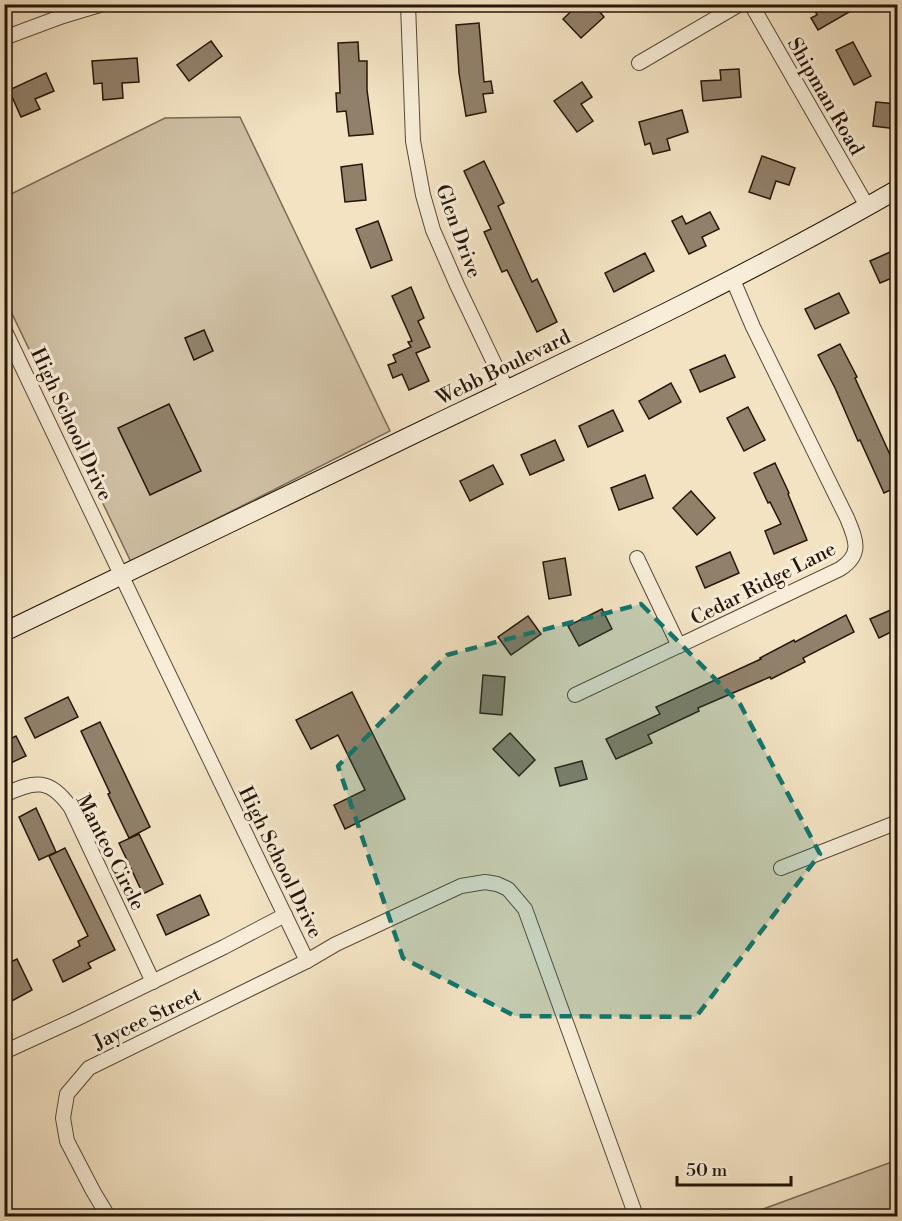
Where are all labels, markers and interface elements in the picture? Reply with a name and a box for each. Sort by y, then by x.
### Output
street label: Shipman Road [781,34,869,161]
street label: Glen Drive [429,181,486,282]
street label: Webb Boulevard [431,325,575,412]
street label: High School Drive [24,344,117,505]
street label: Cedar Ridge Lane [687,537,840,632]
street label: High School Drive [232,783,327,943]
street label: Manteo Circle [70,791,150,915]
street label: Jaycee Street [89,983,205,1057]
scale bar [677,1149,791,1187]
text: 50 m [686,1159,728,1182]

